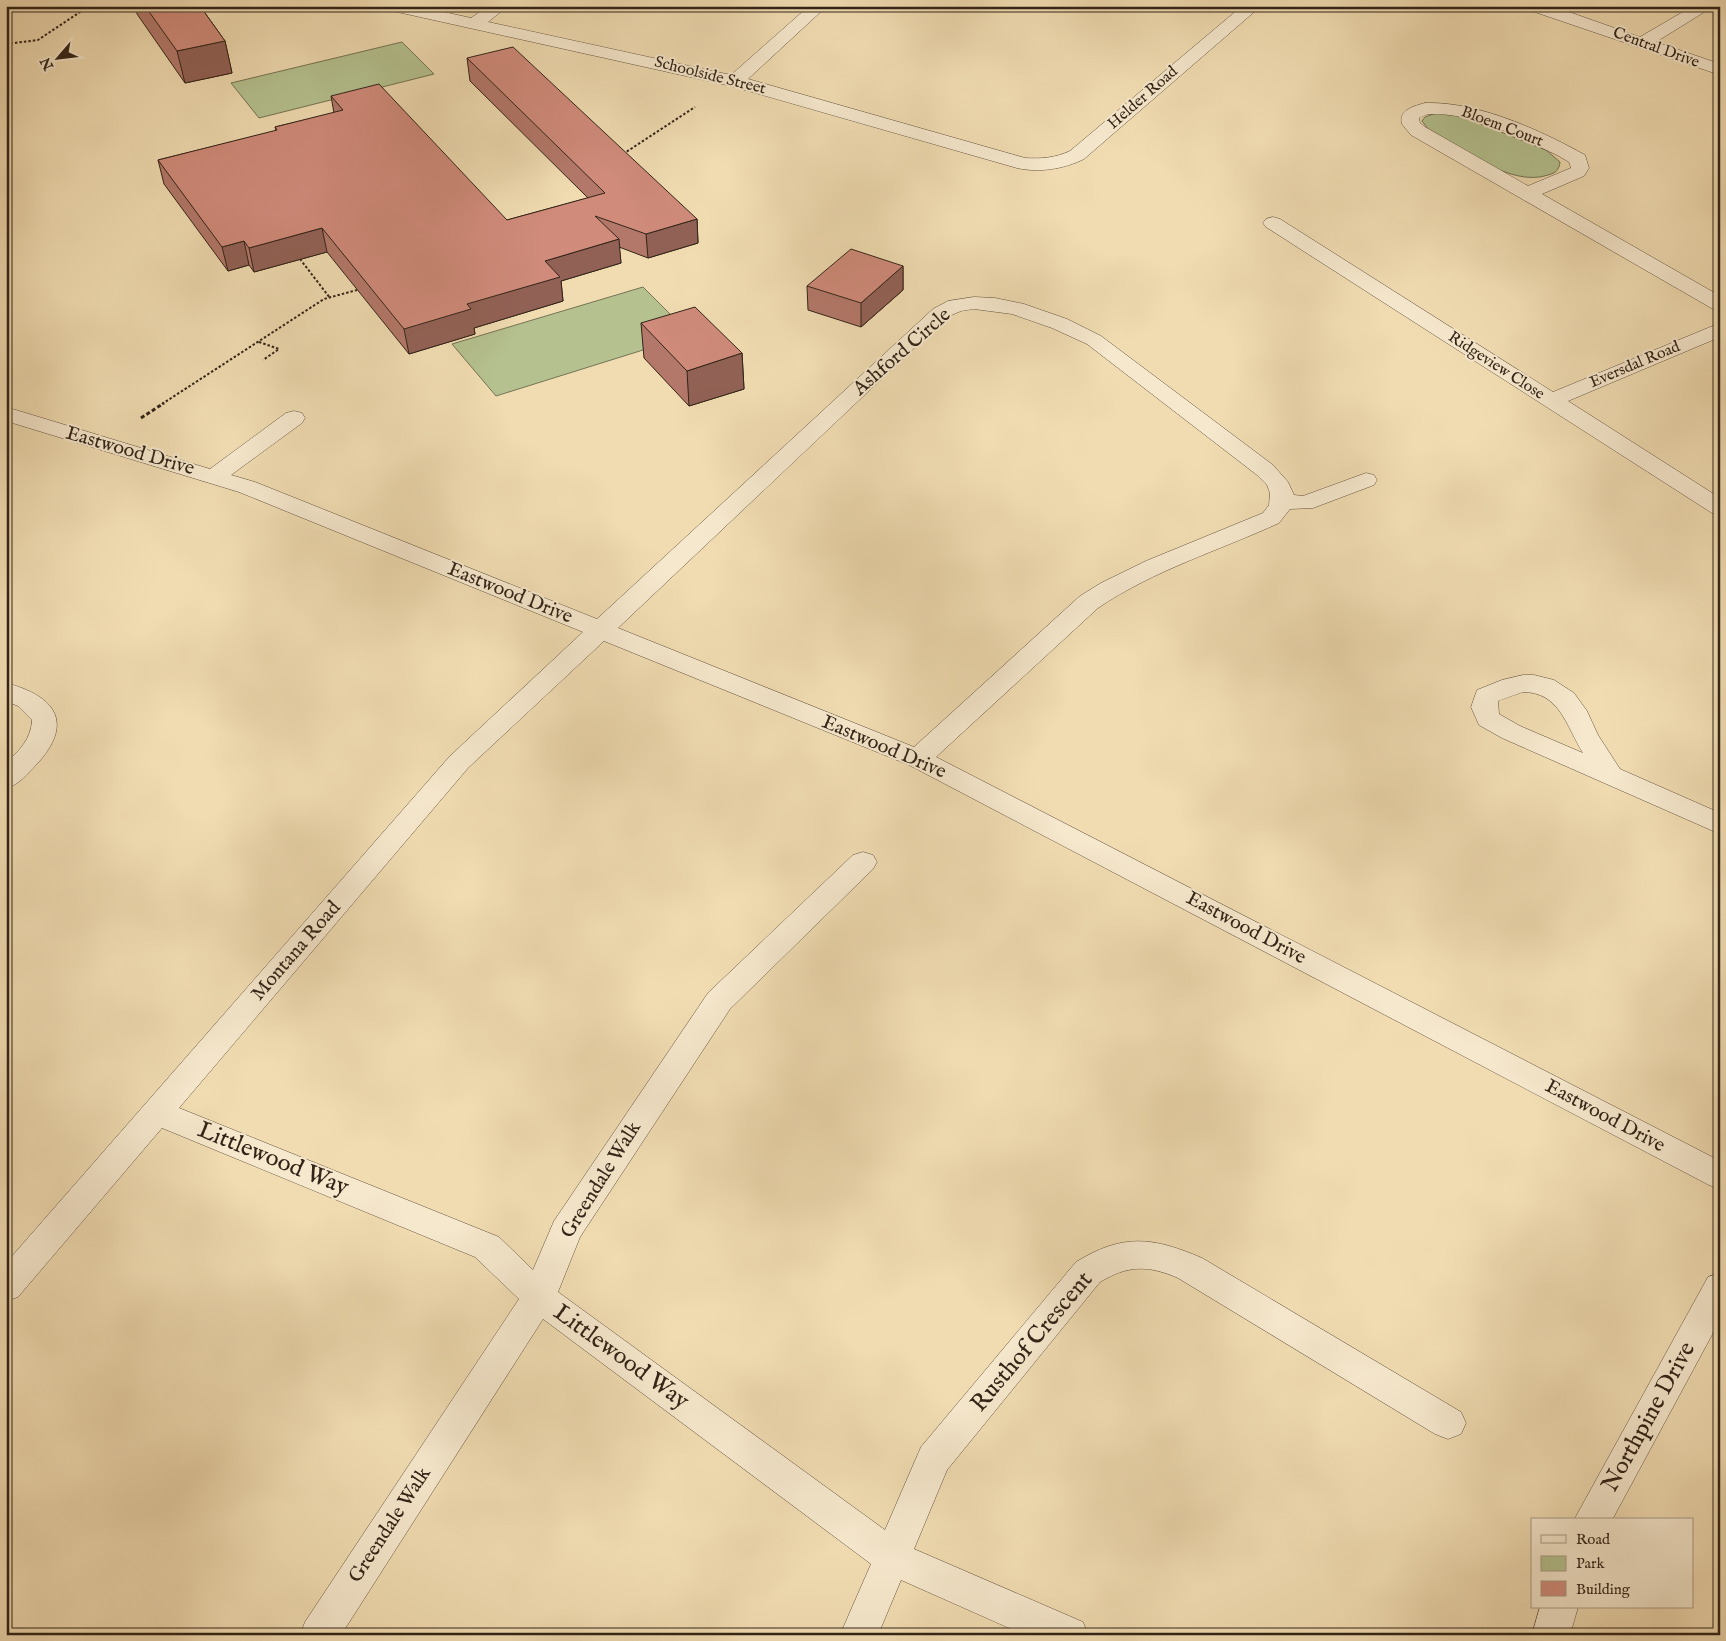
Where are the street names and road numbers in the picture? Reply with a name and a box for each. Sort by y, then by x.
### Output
street label: Central Drive [1610,23,1702,73]
street label: Schoolside Street [652,53,768,100]
street label: Helder Road [1104,62,1183,134]
street label: Bloem Court [1458,102,1546,152]
street label: Ashford Circle [847,303,956,402]
street label: Ridgeview Close [1444,327,1548,405]
street label: Eversdal Road [1587,337,1684,393]
street label: Eastwood Drive [63,421,197,481]
street label: Eastwood Drive [444,557,576,629]
street label: Eastwood Drive [818,710,950,784]
street label: Eastwood Drive [1182,886,1310,970]
street label: Montana Road [246,896,346,1006]
street label: Eastwood Drive [1541,1074,1669,1158]
street label: Littlewood Way [193,1115,353,1203]
street label: Greendale Walk [555,1117,647,1243]
street label: Rusthof Crescent [964,1265,1100,1419]
street label: Littlewood Way [547,1297,695,1417]
street label: Northpine Drive [1595,1336,1703,1498]
street label: Greendale Walk [343,1462,437,1588]

